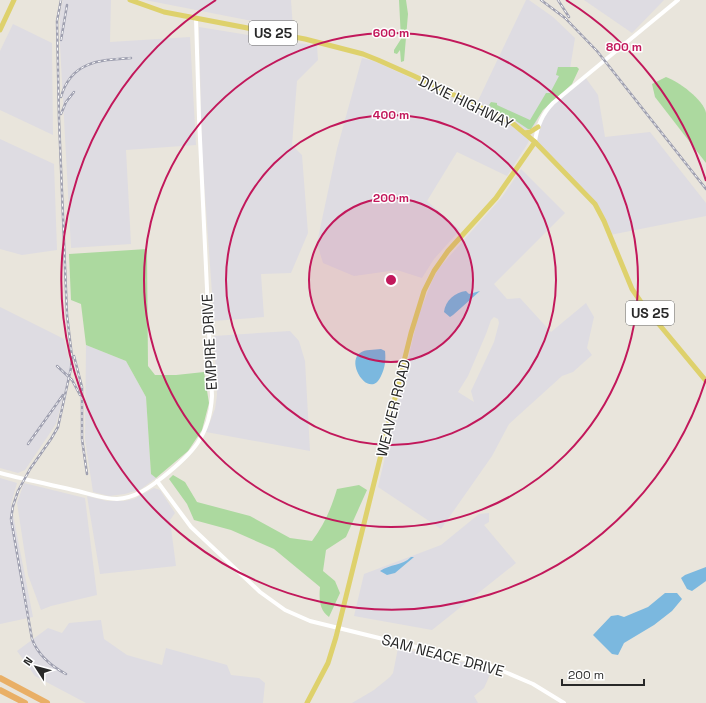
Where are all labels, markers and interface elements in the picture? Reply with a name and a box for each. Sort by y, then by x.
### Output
road number: US 25 [249,21,297,45]
text: 600 m [373,25,409,41]
text: 800 m [606,39,642,55]
street label: DIXIE HIGHWAY [416,71,516,133]
text: 400 m [373,107,409,123]
text: 200 m [373,190,409,206]
centre of rings [384,273,398,287]
street label: EMPIRE DRIVE [197,293,221,391]
road number: US 25 [626,301,674,325]
street label: WEAVER ROAD [372,357,414,459]
street label: SAM NEACE DRIVE [380,630,506,680]
north arrow [16,647,56,687]
text: N [20,654,36,668]
scale bar [562,661,644,687]
text: 200 m [568,667,604,683]

